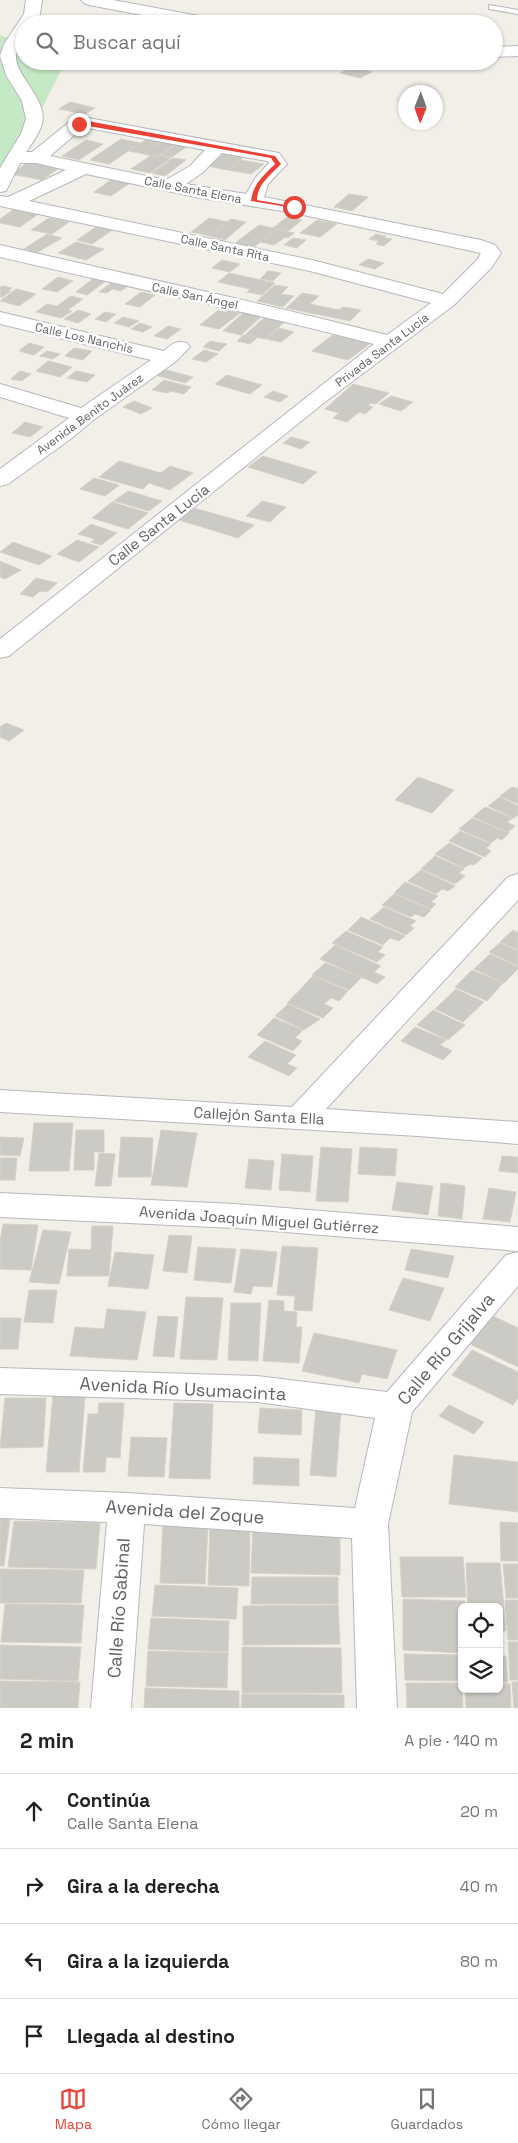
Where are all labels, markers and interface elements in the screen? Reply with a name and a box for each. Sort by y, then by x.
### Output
search box [15,15,503,70]
icon: search [33,29,61,57]
text: Buscar aquí [73,30,181,55]
north arrow [398,85,443,130]
route end [68,113,91,136]
street label: Calle Santa Elena [143,173,243,207]
route start [283,196,306,219]
street label: Calle Santa Rita [179,231,271,265]
street label: Calle San Ángel [150,279,240,313]
street label: Privada Santa Lucía [332,309,432,390]
street label: Calle Los Nanchis [33,319,135,357]
street label: Avenida Benito Juárez [33,370,147,458]
street label: Calle Santa Lucía [104,479,213,570]
street label: Callejón Santa Ella [193,1103,325,1128]
street label: Avenida Joaquín Miguel Gutiérrez [138,1202,380,1237]
street label: Calle Río Grijalva [392,1288,499,1410]
street label: Avenida Río Usumacinta [79,1372,287,1405]
street label: Avenida del Zoque [105,1494,265,1529]
street label: Calle Río Sabinal [102,1537,135,1679]
map controls [458,1603,503,1693]
button: locate [458,1603,503,1648]
button: layers [458,1648,503,1693]
text: 2 min [20,1727,74,1754]
text: A pie · 140 m [404,1730,498,1751]
text: Continúa [67,1788,150,1813]
icon: ahead [20,1797,48,1825]
text: 20 m [460,1801,498,1822]
text: Calle Santa Elena [67,1813,199,1834]
icon: right [20,1872,48,1900]
text: Gira a la derecha [67,1874,219,1899]
text: 40 m [460,1876,498,1897]
icon: left [20,1947,48,1975]
text: Gira a la izquierda [67,1949,229,1974]
text: 80 m [460,1951,498,1972]
icon: arrive [20,2022,48,2050]
text: Llegada al destino [67,2024,235,2049]
tab: Mapa [55,2085,92,2133]
tab: Cómo llegar [202,2085,281,2133]
tab: Guardados [390,2085,463,2133]

